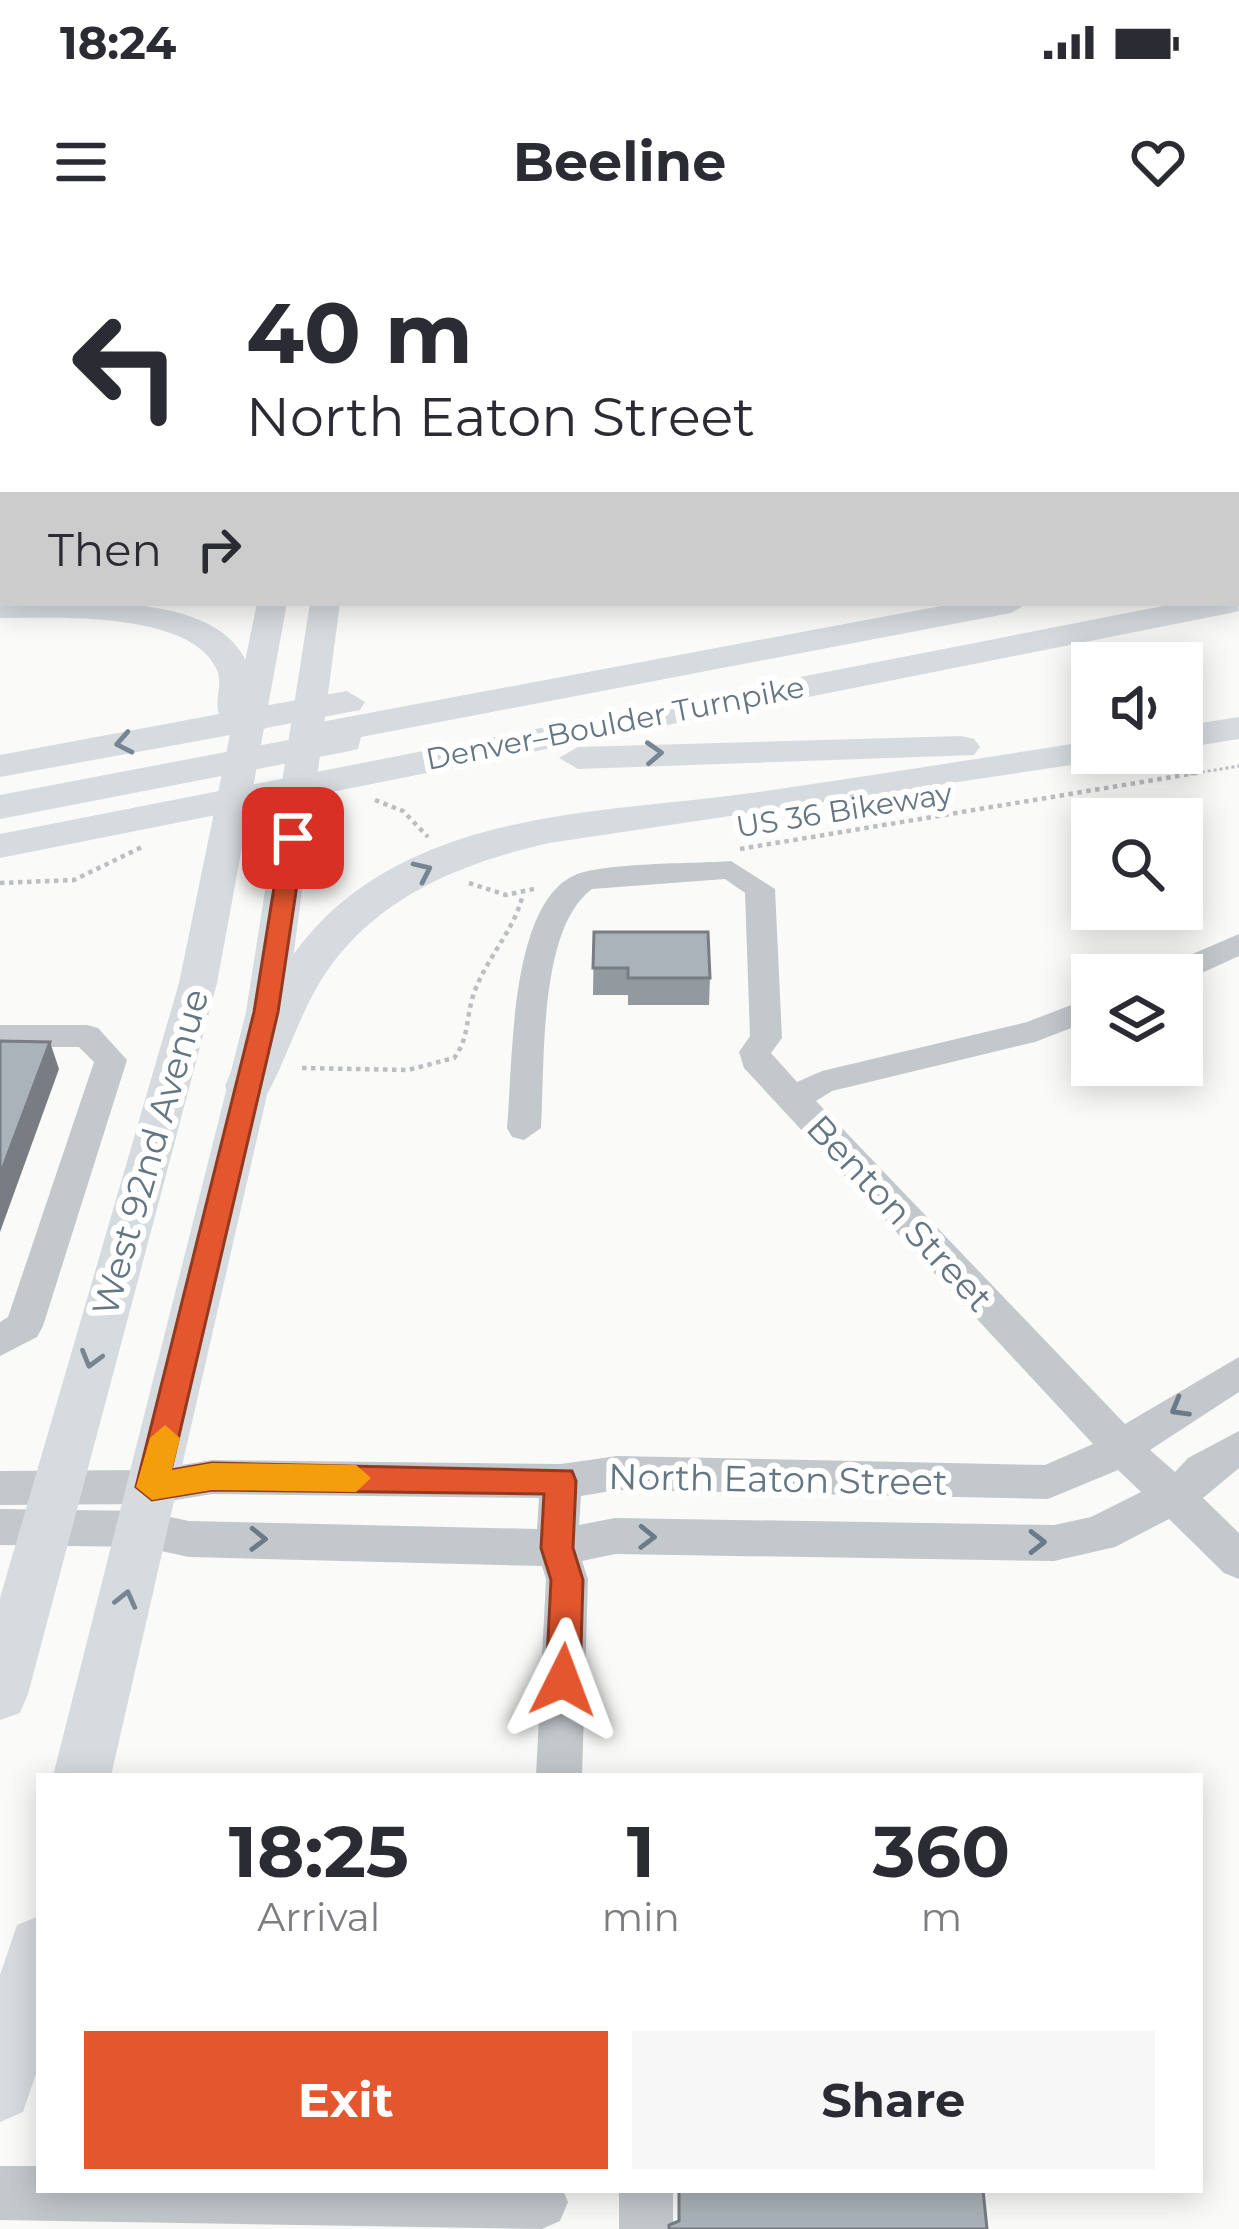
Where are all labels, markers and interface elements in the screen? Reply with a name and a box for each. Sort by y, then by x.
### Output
text: 18:24 [60,15,176,70]
icon: menu [48,129,114,195]
text: Beeline [513,129,726,195]
icon: heart [1125,129,1191,195]
text: 40 m [246,282,473,384]
icon: left [48,288,204,444]
text: North Eaton Street [246,384,755,450]
icon: right [186,516,252,582]
text: Then [48,522,162,577]
map controls [1071,642,1203,1086]
button: sound [1071,642,1203,774]
street label: Denver–Boulder Turnpike [423,668,807,778]
one-way arrow [114,729,134,754]
one-way arrow [645,740,664,766]
street label: US 36 Bikeway [733,775,955,845]
pin [242,787,344,889]
button: search [1071,798,1203,930]
icon: arrive [260,805,326,871]
one-way arrow [411,862,432,885]
button: layers [1071,954,1203,1086]
street label: West 92nd Avenue [82,984,218,1320]
street label: Benton Street [798,1106,1002,1320]
one-way arrow [80,1348,105,1369]
one-way arrow [1170,1393,1192,1416]
street label: North Eaton Street [608,1454,948,1504]
one-way arrow [638,1523,657,1549]
one-way arrow [250,1526,268,1552]
one-way arrow [1028,1529,1047,1555]
one-way arrow [112,1589,137,1609]
position arrow [500,1617,626,1743]
text: 18:25 [229,1807,409,1895]
text: 1 [627,1807,655,1895]
text: 360 [873,1807,1010,1895]
text: Arrival [257,1893,380,1941]
text: min [602,1893,680,1941]
text: m [921,1893,962,1941]
button: Exit [84,2031,608,2169]
button: Share [632,2031,1155,2169]

